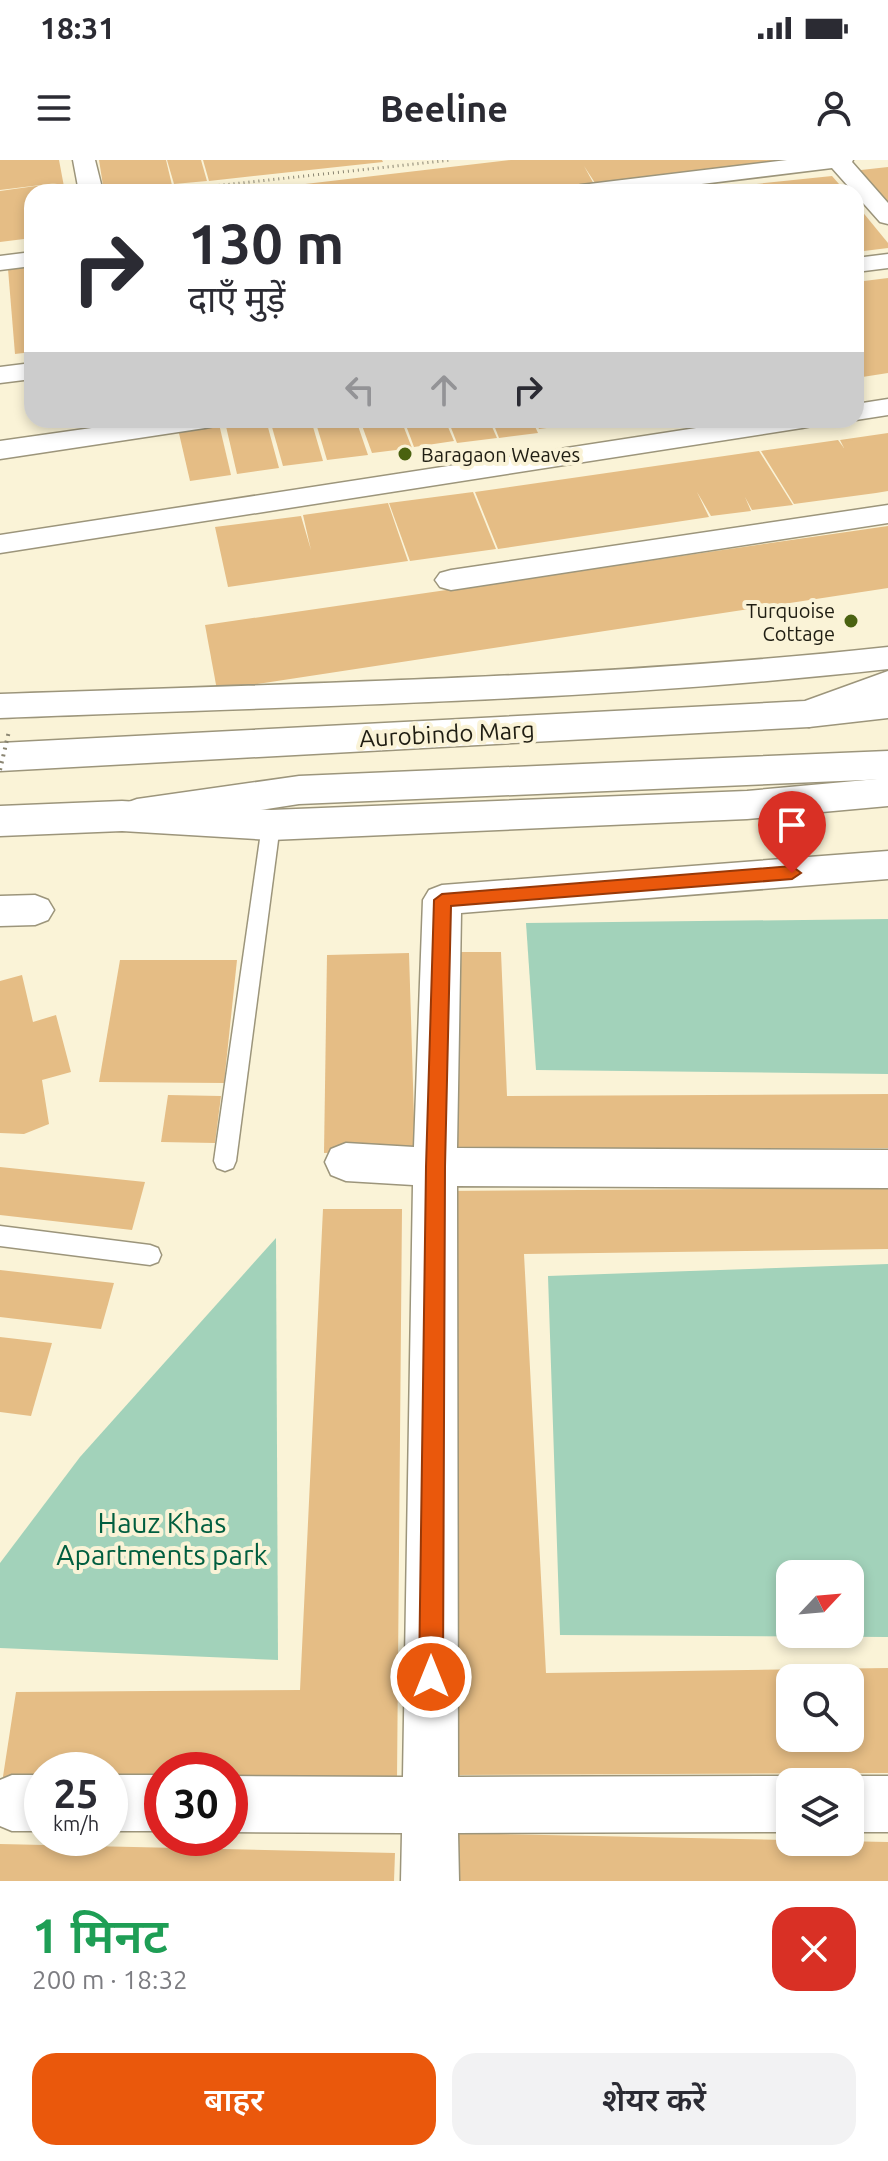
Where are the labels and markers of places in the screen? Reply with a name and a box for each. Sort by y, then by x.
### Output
place label: Baragaon Weaves [421,443,580,466]
marker: Baragaon Weaves [396,445,414,463]
place label: Turquoise Cottage [746,599,835,645]
marker: Turquoise Cottage [842,612,860,630]
pin [758,791,826,873]

